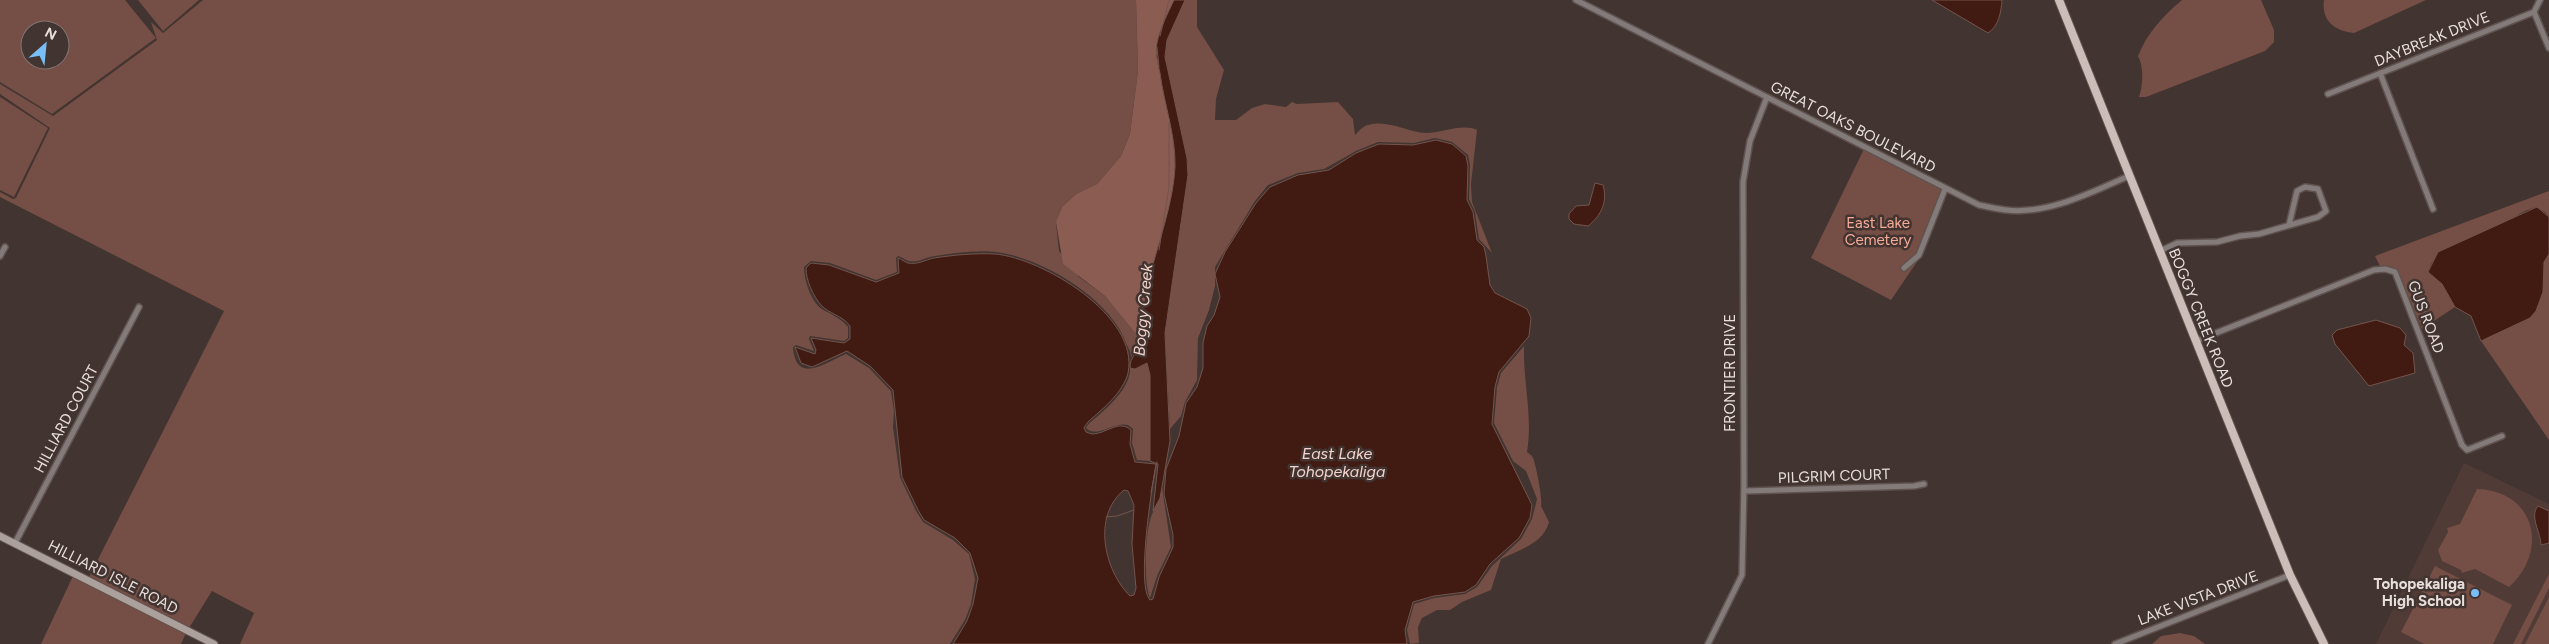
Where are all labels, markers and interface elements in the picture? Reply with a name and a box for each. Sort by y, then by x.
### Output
street label: DAYBREAK DRIVE [2372,8,2492,70]
north arrow [20,20,70,70]
text: N [42,24,59,44]
street label: GREAT OAKS BOULEVARD [1767,77,1939,177]
park label: East Lake Cemetery [1845,214,1911,249]
street label: BOGGY CREEK ROAD [2165,246,2237,390]
water label: Boggy Creek [1130,262,1157,357]
street label: GUS ROAD [2404,278,2448,356]
street label: FRONTIER DRIVE [1721,314,1739,432]
street label: HILLIARD COURT [30,361,102,476]
water label: East Lake Tohopekaliga [1289,444,1385,481]
street label: PILGRIM COURT [1777,465,1891,487]
street label: HILLIARD ISLE ROAD [45,536,181,618]
street label: LAKE VISTA DRIVE [2135,567,2261,629]
place label: Tohopekaliga High School [2374,575,2465,610]
marker: Tohopekaliga High School [2469,587,2481,599]

